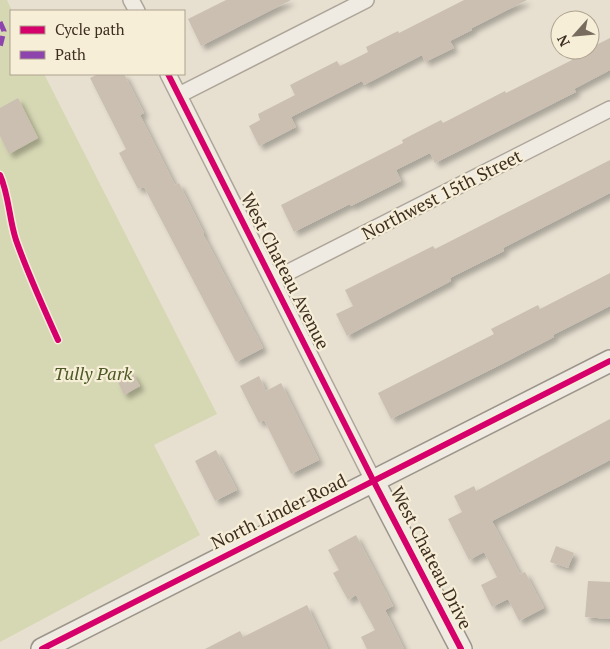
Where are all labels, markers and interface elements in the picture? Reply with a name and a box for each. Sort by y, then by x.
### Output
legend [10,10,185,75]
north arrow [550,10,600,60]
text: Cycle path [55,19,125,39]
text: N [552,32,574,50]
text: Path [55,44,86,64]
street label: Northwest 15th Street [357,143,526,245]
street label: West Chateau Avenue [236,188,336,353]
park label: Tully Park [54,361,133,385]
street label: North Linder Road [207,468,350,554]
street label: West Chateau Drive [386,482,478,633]

